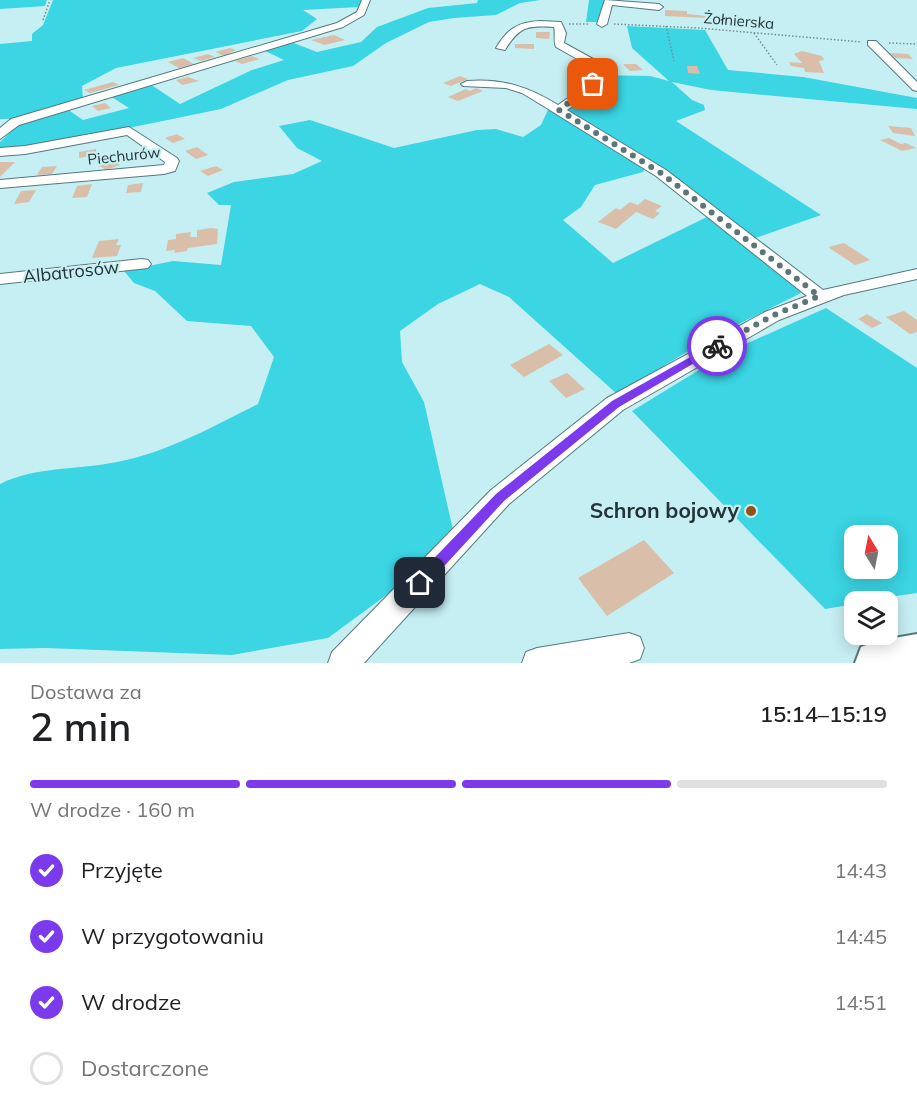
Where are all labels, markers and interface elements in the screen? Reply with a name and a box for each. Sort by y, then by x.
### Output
street label: Żołnierska [703,8,775,33]
pin [567,58,618,109]
icon: bag [576,67,609,100]
street label: Piechurów [87,142,161,169]
street label: Albatrosów [22,255,121,288]
courier [687,316,747,376]
icon: bike [701,330,734,363]
place label: Schron bojowy [590,497,740,523]
marker: Schron bojowy [744,504,758,518]
north arrow [844,525,898,579]
map controls [844,525,898,645]
pin [394,557,445,608]
icon: home [403,566,436,599]
button: layers [844,591,898,645]
text: Dostawa za [30,679,142,704]
text: 15:14–15:19 [760,700,887,728]
text: 2 min [30,702,131,751]
text: W drodze · 160 m [30,797,195,822]
icon: check [30,854,63,887]
text: Przyjęte [81,856,163,884]
text: 14:43 [834,858,887,883]
icon: check [30,920,63,953]
text: W przygotowaniu [81,922,264,950]
text: 14:45 [834,924,887,949]
icon: check [30,986,63,1019]
text: W drodze [81,988,181,1016]
text: 14:51 [834,990,887,1015]
text: Dostarczone [81,1054,209,1082]

